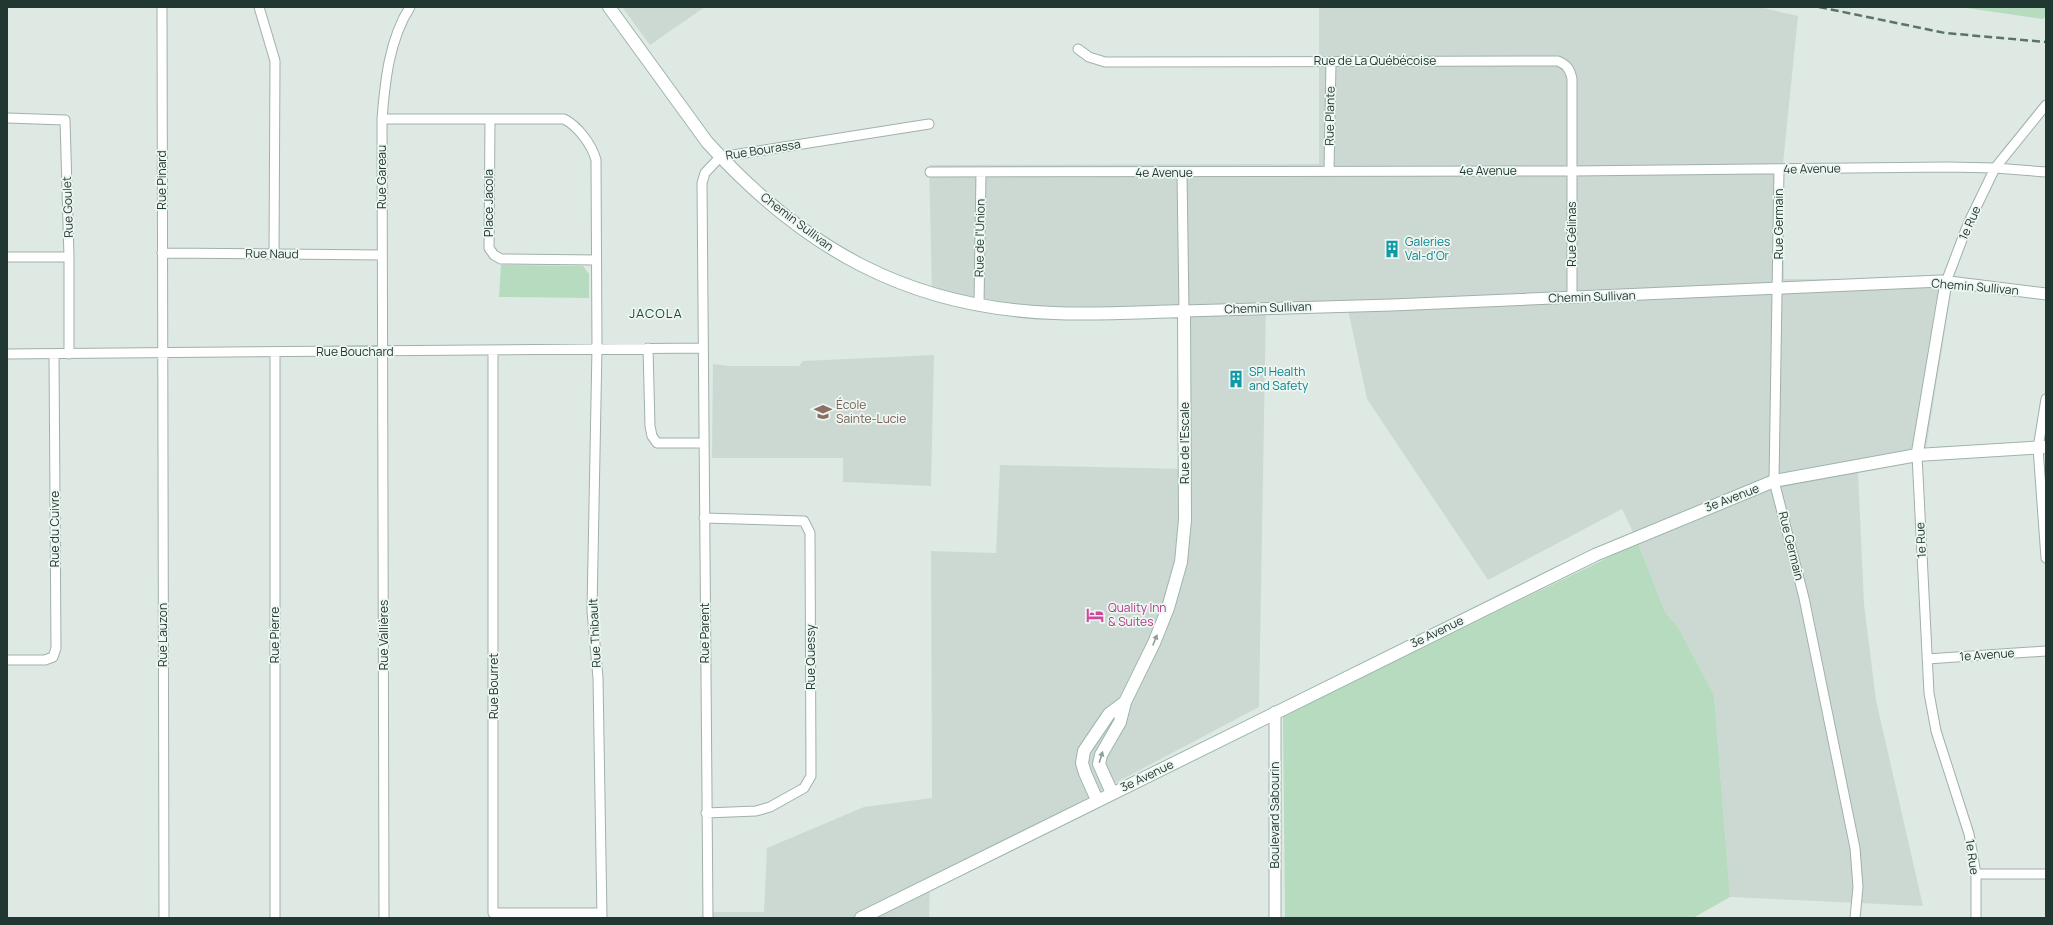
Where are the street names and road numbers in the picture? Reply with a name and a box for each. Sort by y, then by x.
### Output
street label: Rue de La Québécoise [1314,52,1436,69]
street label: Rue Plante [1320,86,1339,146]
street label: Rue Bourassa [724,135,802,164]
street label: Rue Gareau [373,145,390,209]
street label: Rue Pinard [153,150,170,210]
street label: 4e Avenue [1783,159,1841,178]
street label: 4e Avenue [1459,162,1517,179]
street label: 4e Avenue [1135,164,1193,181]
street label: Place Jacola [480,169,497,237]
street label: Rue Goulet [58,176,77,238]
street label: Chemin Sullivan [757,188,837,255]
street label: Rue Germain [1770,189,1787,259]
street label: Rue de l'Union [970,199,989,277]
street label: Rue Gélinas [1563,201,1580,267]
street label: 1e Rue [1954,203,1985,243]
street label: Rue Naud [245,245,299,262]
street label: Chemin Sullivan [1931,274,2019,299]
street label: Chemin Sullivan [1548,286,1636,307]
street label: Chemin Sullivan [1224,297,1312,318]
street label: Rue Bouchard [316,343,394,360]
street label: Rue de l'Escale [1176,402,1193,484]
street label: 3e Avenue [1702,479,1762,516]
street label: Rue du Cuivre [46,491,63,567]
street label: Rue Germain [1775,510,1808,582]
street label: 1e Rue [1911,522,1930,558]
street label: Rue Thibault [584,598,605,668]
street label: Rue Vallières [375,600,392,670]
street label: Rue Parent [696,602,713,663]
street label: Rue Lauzon [154,603,171,667]
street label: Rue Pierre [266,607,283,663]
street label: 3e Avenue [1407,611,1466,652]
street label: Rue Quessy [802,624,819,690]
street label: 1e Avenue [1959,644,2015,665]
street label: Rue Bourret [485,653,502,719]
street label: 3e Avenue [1117,755,1176,796]
street label: Boulevard Sabourin [1266,762,1283,868]
street label: 1e Rue [1962,838,1983,876]

